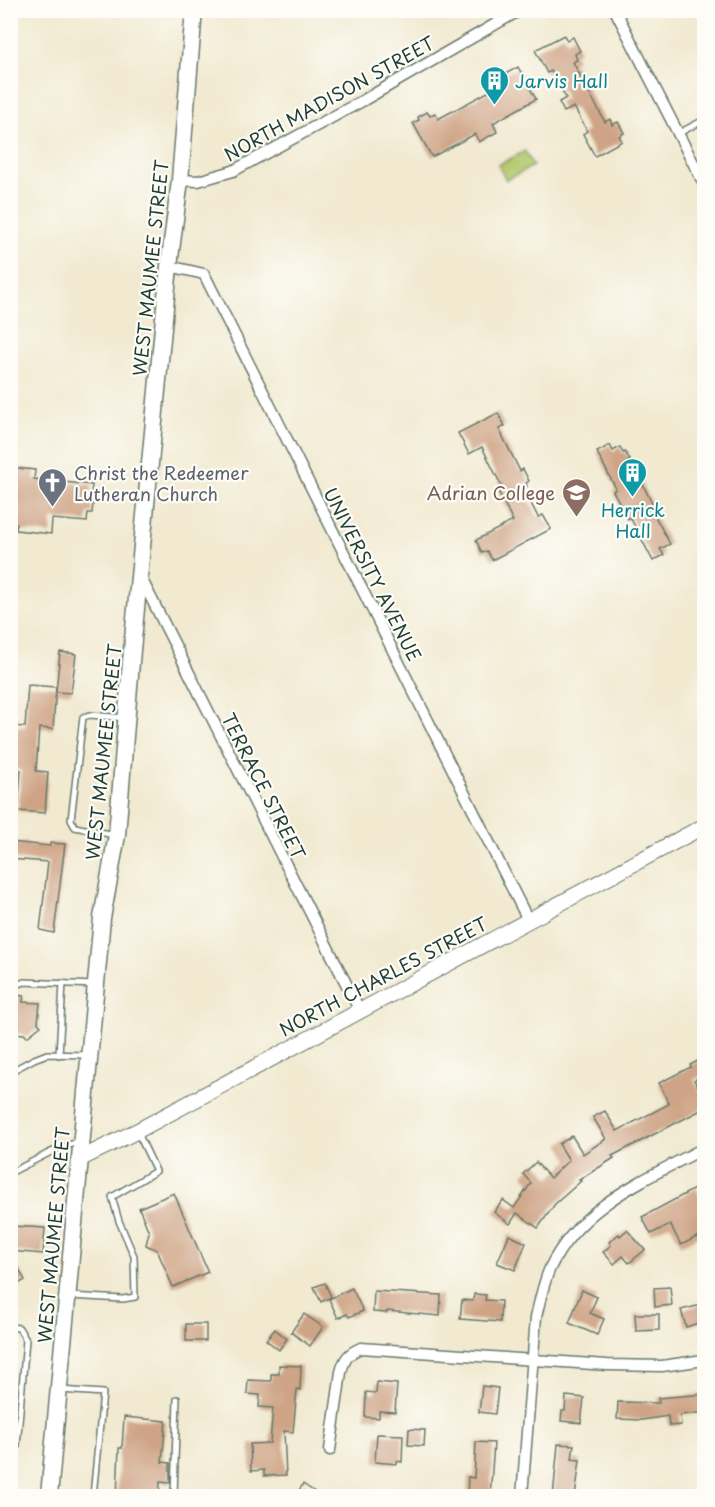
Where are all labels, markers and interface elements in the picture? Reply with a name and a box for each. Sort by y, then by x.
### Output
street label: NORTH MADISON STREET [219,28,440,167]
building icon: Jarvis Hall [478,64,510,106]
place label: Jarvis Hall [515,67,608,94]
street label: WEST MAUMEE STREET [125,158,175,377]
building icon: Herrick Hall [617,456,649,498]
place label: Christ the Redeemer Lutheran Church [74,459,249,507]
church icon: Christ the Redeemer Lutheran Church [37,466,69,508]
school or university icon: Adrian College [560,476,592,518]
place label: Adrian College [427,479,555,506]
street label: UNIVERSITY AVENUE [317,482,429,666]
place label: Herrick Hall [601,496,665,544]
street label: WEST MAUMEE STREET [78,642,128,861]
street label: TERRACE STREET [215,708,313,865]
street label: NORTH CHARLES STREET [274,909,492,1042]
street label: WEST MAUMEE STREET [30,1125,76,1344]

